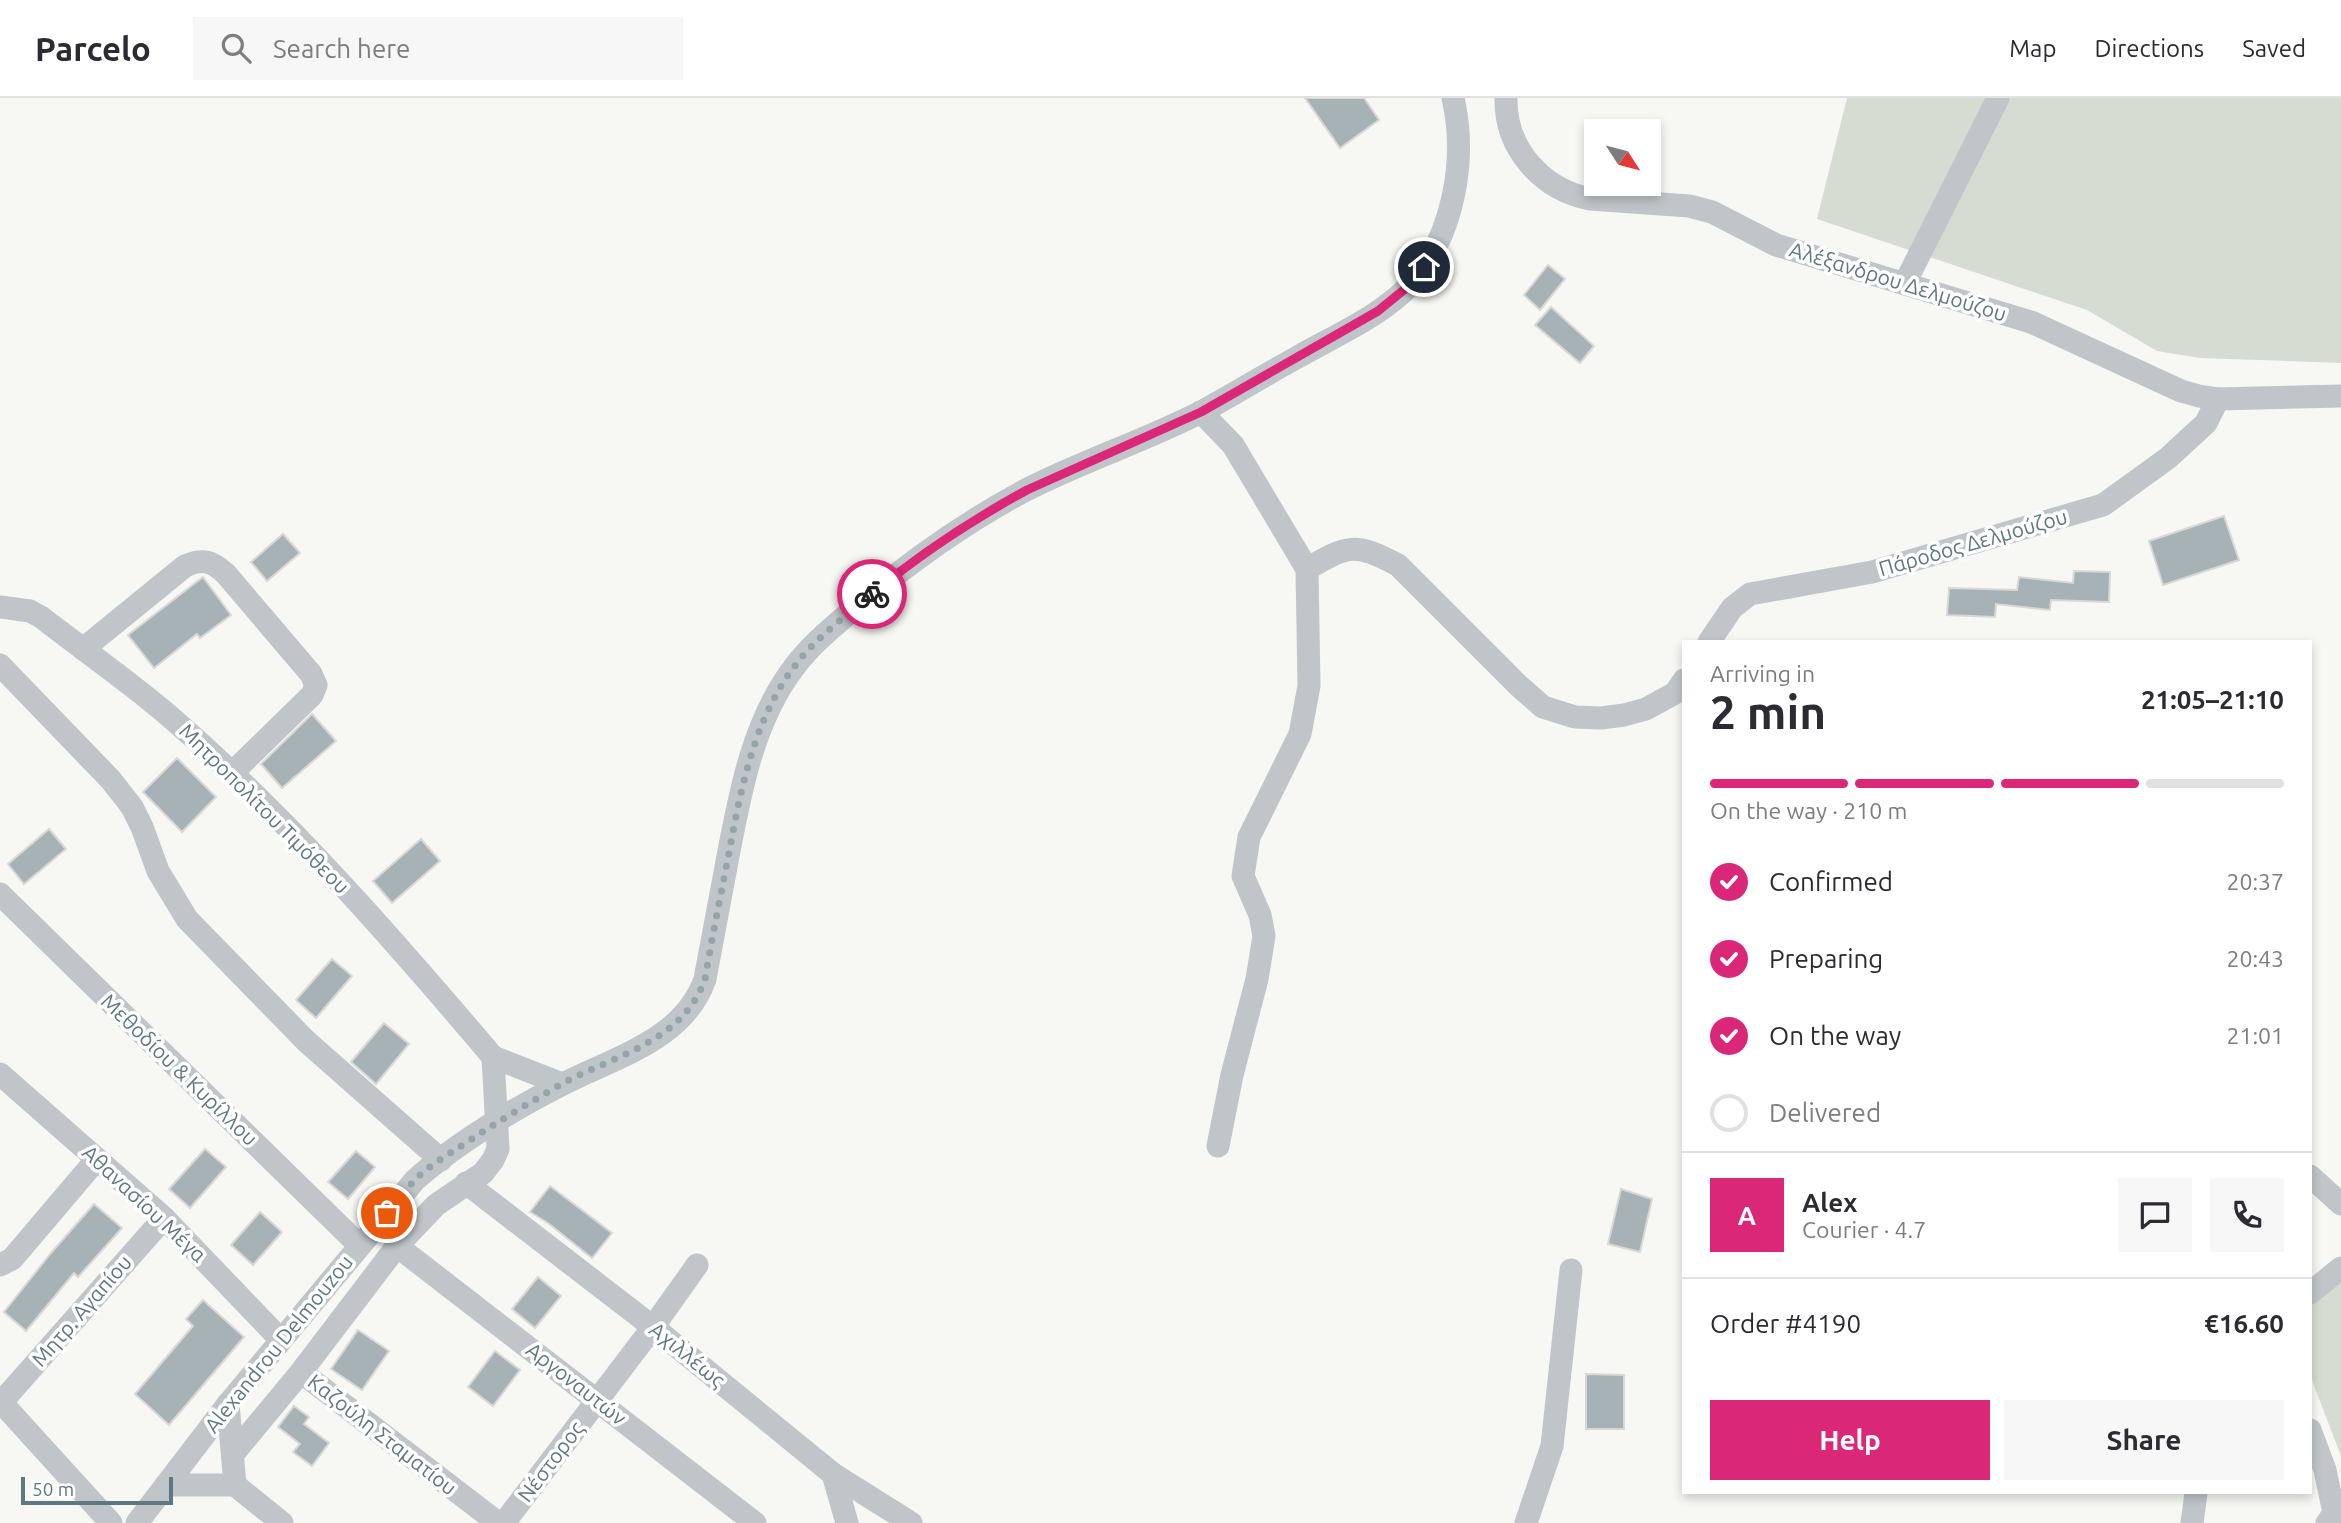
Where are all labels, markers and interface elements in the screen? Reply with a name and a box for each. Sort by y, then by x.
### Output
search box [193,17,683,80]
icon: search [217,29,255,67]
text: Parcelo [35,30,151,67]
text: Search here [273,34,410,63]
text: Map [2009,35,2056,62]
text: Directions [2094,35,2204,62]
text: Saved [2242,35,2306,62]
north arrow [1584,119,1661,196]
map controls [1584,119,1661,196]
pin [1394,237,1454,297]
street label: Αλέξανδρου Δελμούζου [1787,237,2010,326]
icon: home [1405,248,1443,286]
street label: Πάροδος Δελμούζου [1876,504,2070,580]
courier [837,559,907,629]
icon: bike [853,575,891,613]
text: Arriving in [1710,661,1815,686]
text: 21:05–21:10 [2141,685,2284,714]
text: 2 min [1710,686,1826,738]
street label: Μητροπολίτου Τιμόθεου [175,718,355,898]
text: On the way · 210 m [1710,798,1907,823]
icon: check [1710,863,1748,901]
text: Confirmed [1769,867,1893,896]
text: 20:37 [2226,869,2284,894]
icon: check [1710,940,1748,978]
text: Preparing [1769,944,1883,973]
text: 20:43 [2226,946,2284,971]
street label: Μεθοδίου & Κυρίλλου [97,989,263,1150]
icon: check [1710,1017,1748,1055]
text: On the way [1769,1021,1901,1050]
text: 21:01 [2226,1023,2284,1048]
text: Delivered [1769,1098,1881,1127]
street label: Αθανασίου Μέγα [78,1140,212,1267]
button: chat [2118,1178,2192,1252]
button: phone [2210,1178,2284,1252]
pin [357,1183,417,1243]
text: Alex [1802,1188,1857,1217]
icon: bag [368,1194,406,1232]
text: A [1738,1201,1756,1230]
text: Courier · 4.7 [1802,1217,1926,1242]
street label: Μητρ. Αγαπίου [26,1250,136,1371]
street label: Alexandrou Delmouzou [199,1250,357,1437]
text: Order #4190 [1710,1309,1861,1338]
text: €16.60 [2204,1309,2284,1338]
street label: Αχιλλέως [645,1317,730,1392]
street label: Αργοναυτών [522,1337,631,1430]
street label: Καζούλη Σταματίου [304,1369,462,1500]
button: Help [1710,1400,1990,1480]
button: Share [2004,1400,2284,1480]
street label: Νέστορος [512,1416,588,1506]
scale bar [21,1474,173,1506]
text: 50 m [32,1478,74,1500]

